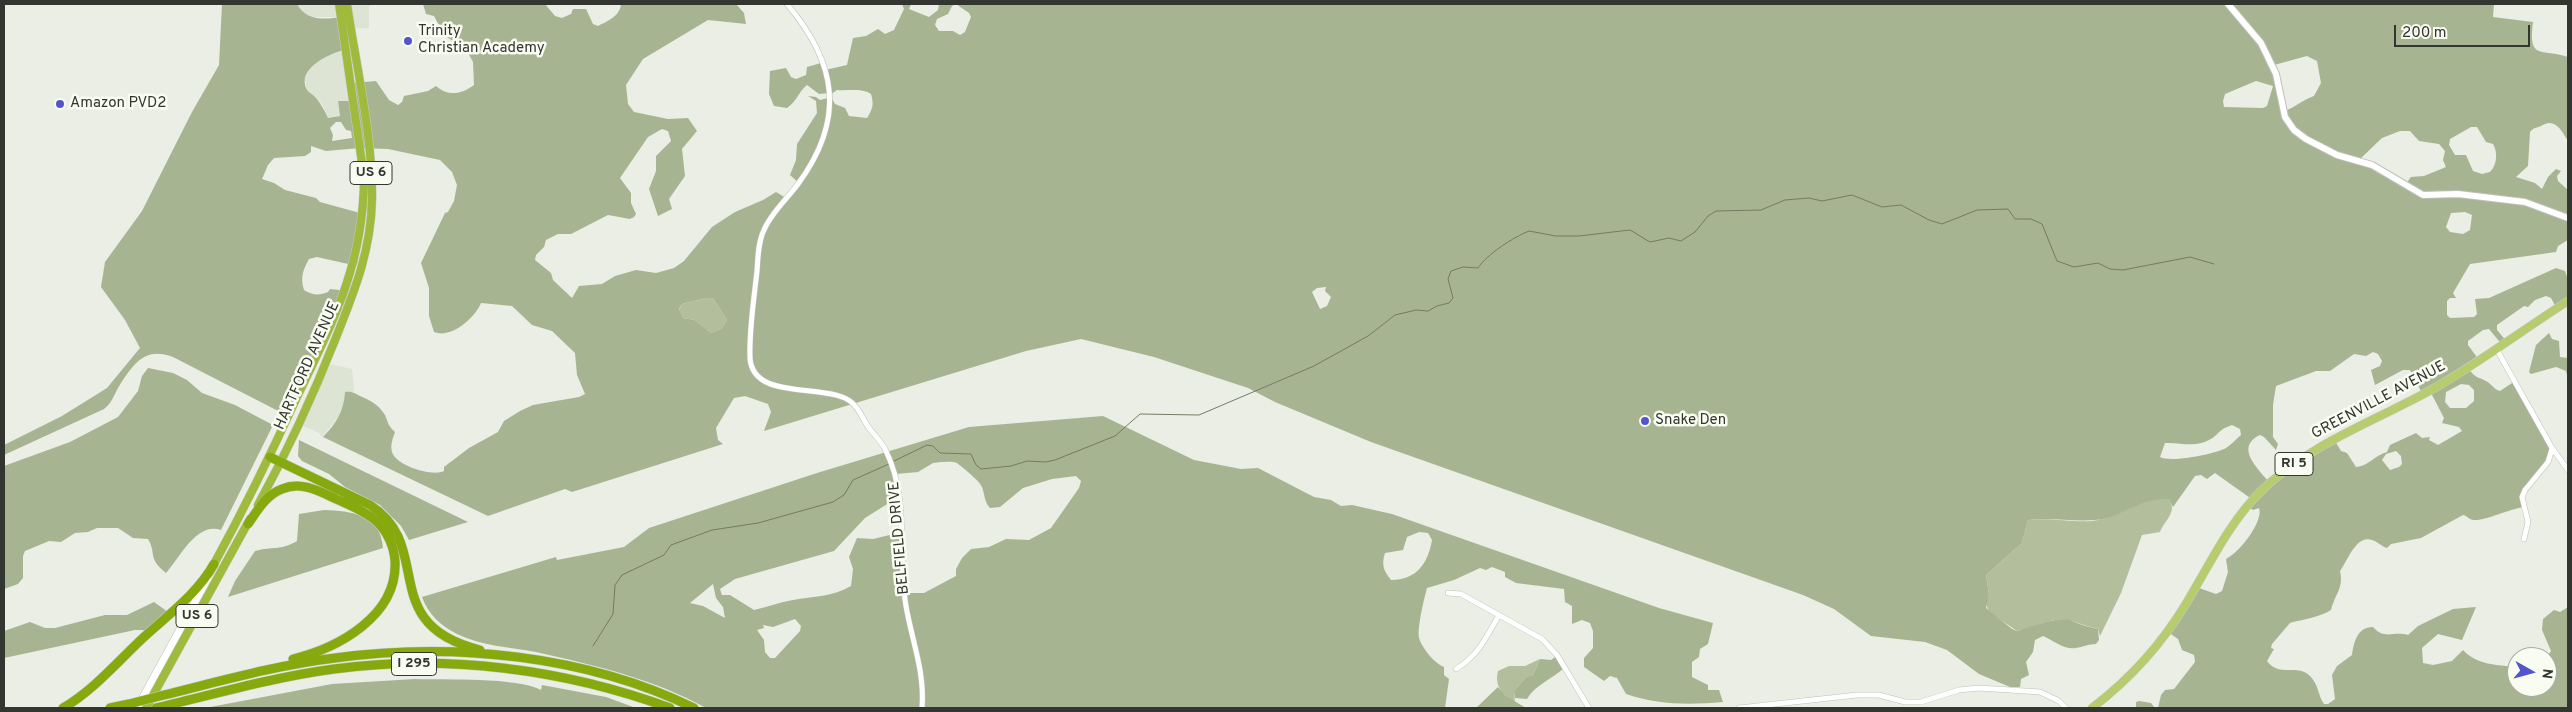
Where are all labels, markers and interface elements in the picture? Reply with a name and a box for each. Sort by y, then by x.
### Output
scale bar [2397,15,2533,47]
place label: Trinity Christian Academy [418,23,545,58]
text: 200 m [2402,24,2447,43]
marker: Trinity Christian Academy [402,35,414,47]
place label: Amazon PVD2 [70,95,167,113]
marker: Amazon PVD2 [54,98,66,110]
road number: US 6 [350,162,392,184]
street label: HARTFORD AVENUE [272,299,344,433]
street label: GREENVILLE AVENUE [2309,358,2449,444]
place label: Snake Den [1655,412,1726,430]
marker: Snake Den [1639,415,1651,427]
road number: RI 5 [2275,452,2313,476]
street label: BELFIELD DRIVE [886,481,914,595]
road number: US 6 [176,604,218,628]
north arrow [2507,647,2557,697]
road number: I 295 [392,652,436,676]
text: N [2537,668,2555,680]

